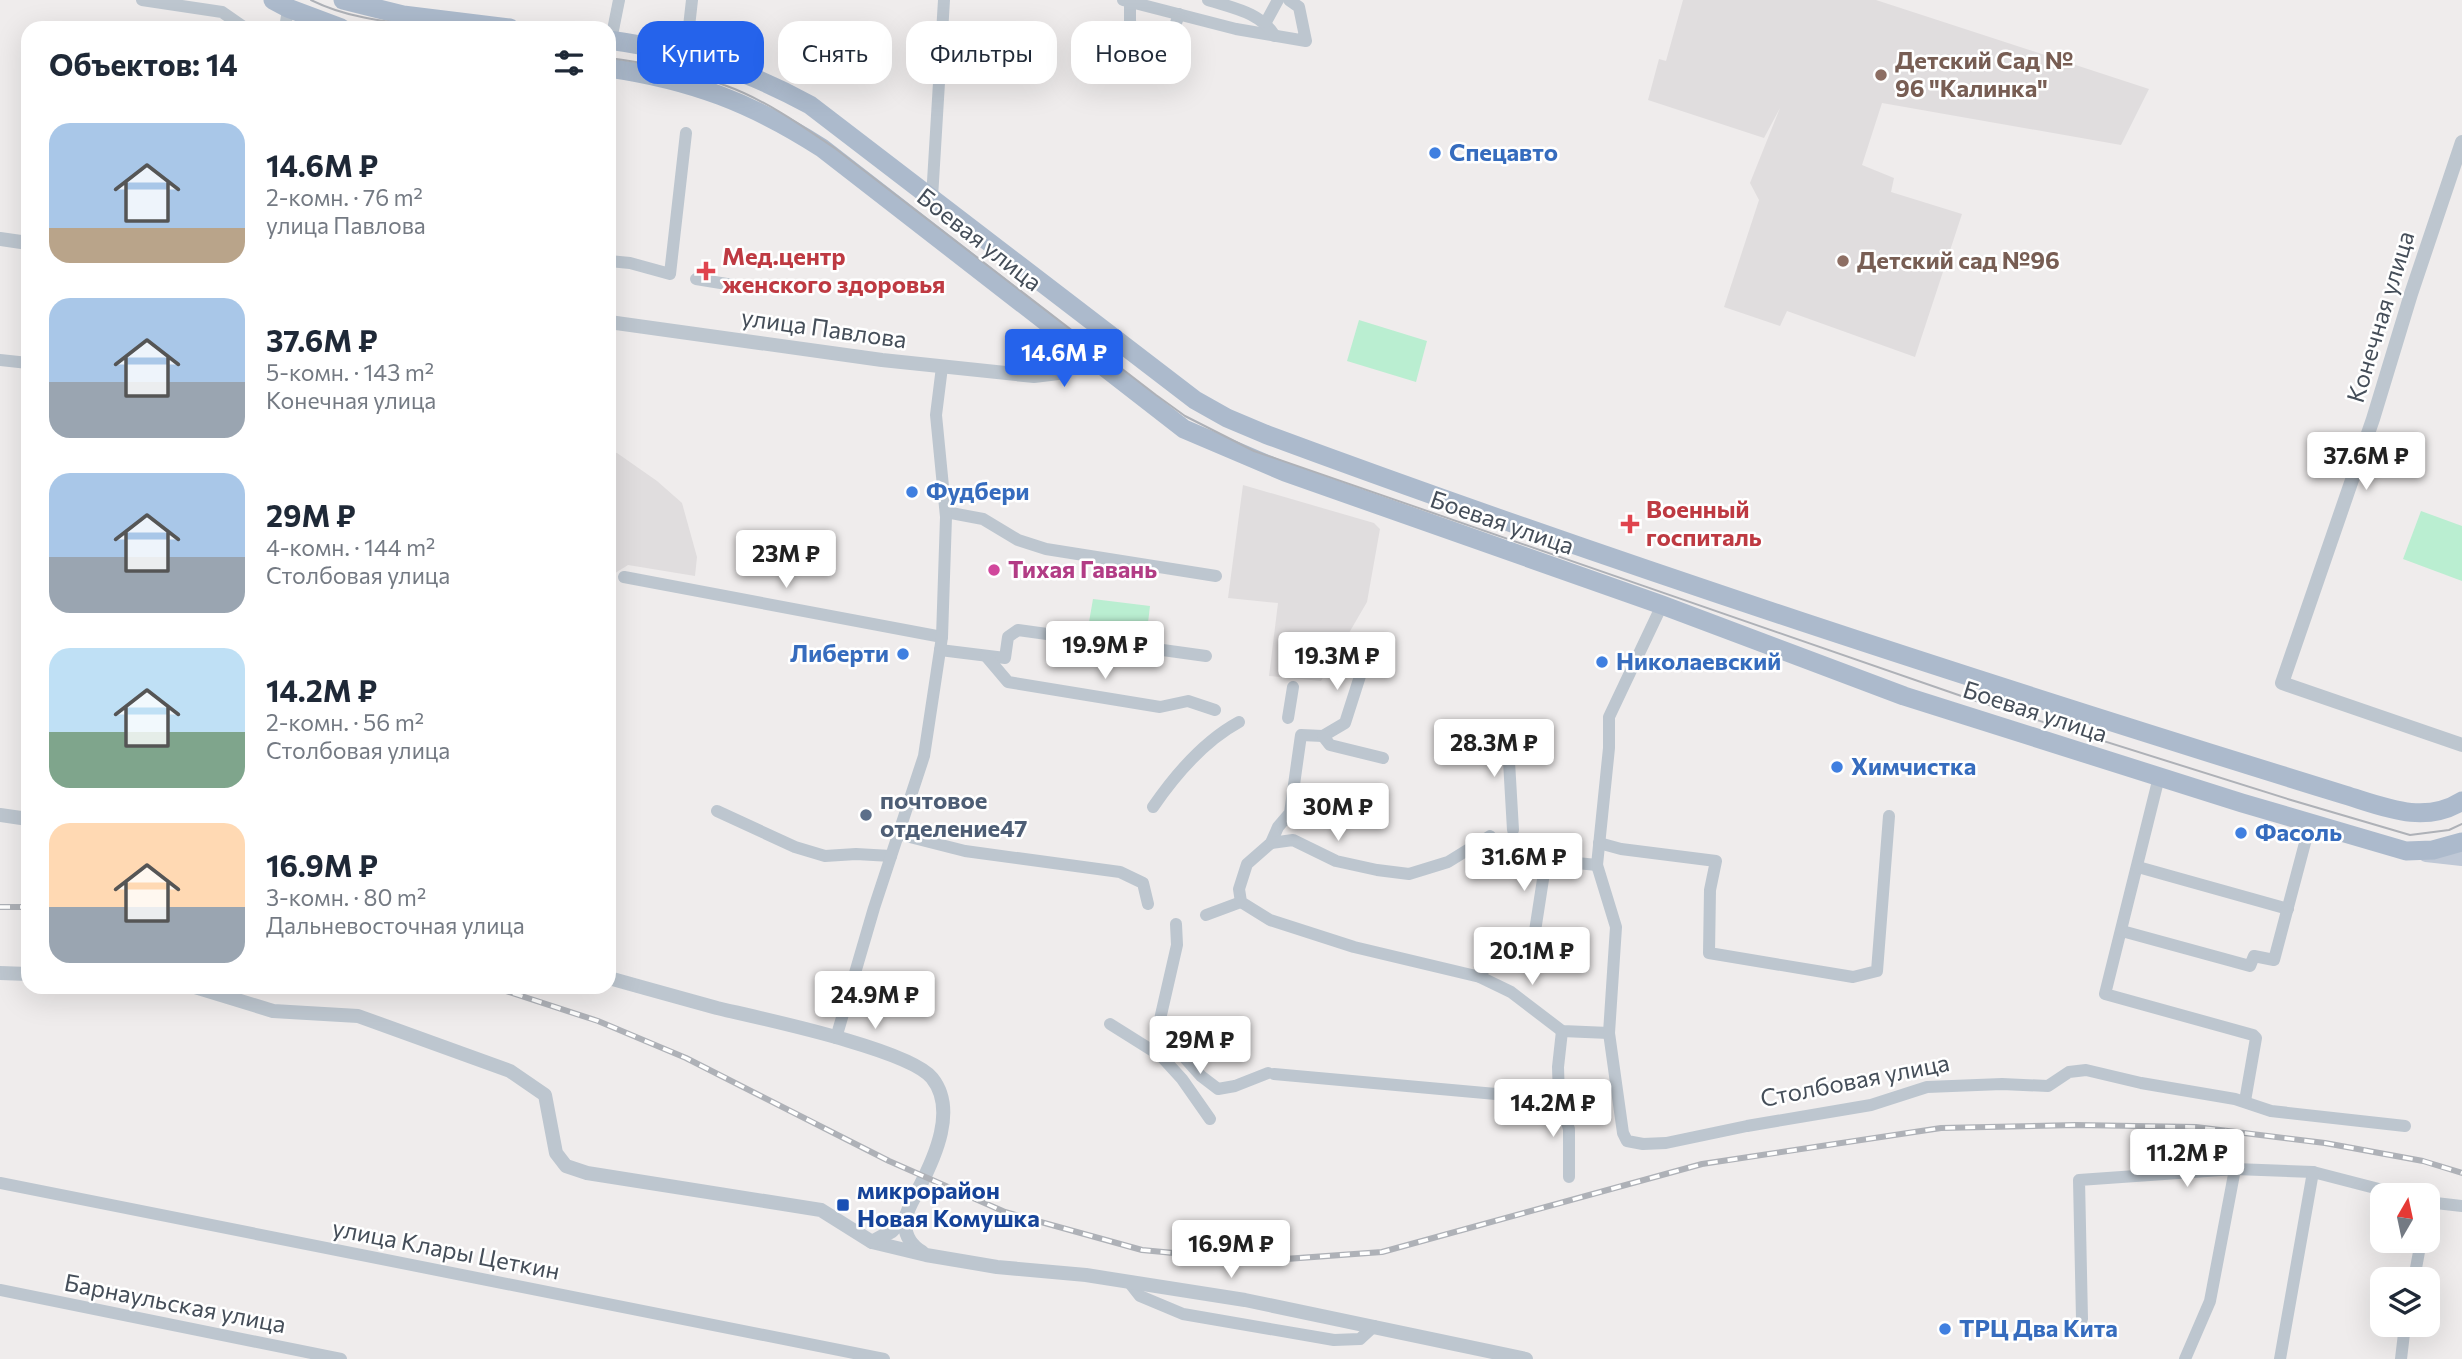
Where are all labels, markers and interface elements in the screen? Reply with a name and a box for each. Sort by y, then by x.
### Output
chip: Купить [637,21,764,84]
chip: Снять [778,21,892,84]
chip: Фильтры [906,21,1057,84]
chip: Новое [1071,21,1191,84]
icon: filters [550,44,588,82]
text: Объектов: 14 [49,45,238,82]
place label: Детский Сад № 96 "Калинка" [1895,45,2073,102]
marker: Детский Сад № 96 "Калинка" [1873,67,1889,83]
place label: Спецавто [1449,137,1558,166]
marker: Спецавто [1427,145,1443,161]
text: 14.6M ₽ [266,146,378,183]
icon: home [105,151,189,235]
street label: Боевая улица [912,181,1048,296]
text: 2-комн. · 76 m² [266,183,423,211]
text: улица Павлова [266,211,426,239]
street label: Конечная улица [2340,227,2419,406]
place label: Мед.центр женского здоровья [722,241,945,298]
place label: Детский сад №96 [1857,245,2060,274]
marker: Детский сад №96 [1835,253,1851,269]
marker: Мед.центр женского здоровья [696,261,716,281]
street label: улица Павлова [740,302,909,353]
text: 37.6M ₽ [266,321,378,358]
icon: home [105,326,189,410]
pin: 14.6M ₽ [999,330,1129,389]
text: 14.6M ₽ [1021,338,1107,366]
text: 5-комн. · 143 m² [266,358,434,386]
text: Конечная улица [266,386,436,414]
pin: 37.6M ₽ [2301,433,2431,492]
text: 37.6M ₽ [2323,441,2409,469]
place label: Фудбери [926,476,1030,505]
street label: Боевая улица [1427,483,1578,560]
marker: Фудбери [904,484,920,500]
place label: Военный госпиталь [1646,494,1762,551]
text: 29M ₽ [266,496,356,533]
icon: home [105,501,189,585]
marker: Военный госпиталь [1620,514,1640,534]
pin: 23M ₽ [737,530,835,590]
text: 4-комн. · 144 m² [266,533,435,561]
text: 23M ₽ [752,539,820,567]
place label: Тихая Гавань [1008,554,1157,583]
text: Столбовая улица [266,561,450,589]
marker: Тихая Гавань [986,562,1002,578]
pin: 19.9M ₽ [1040,622,1170,681]
text: 19.9M ₽ [1062,630,1148,658]
pin: 19.3M ₽ [1272,632,1402,692]
place label: Либерти [790,638,889,667]
text: 19.3M ₽ [1294,641,1380,669]
marker: Либерти [895,646,911,662]
place label: Николаевский [1616,646,1781,675]
marker: Николаевский [1594,654,1610,670]
text: 14.2M ₽ [266,671,377,708]
street label: Боевая улица [1960,674,2111,748]
icon: home [105,676,189,760]
text: 2-комн. · 56 m² [266,708,424,736]
pin: 28.3M ₽ [1429,720,1559,779]
text: 28.3M ₽ [1450,728,1538,756]
text: Столбовая улица [266,736,450,764]
place label: Химчистка [1851,751,1976,780]
marker: Химчистка [1829,759,1845,775]
pin: 30M ₽ [1289,784,1387,843]
place label: почтовое отделение47 [880,785,1028,842]
text: 30M ₽ [1303,792,1373,820]
marker: почтовое отделение47 [858,807,874,823]
place label: Фасоль [2255,817,2342,846]
marker: Фасоль [2233,825,2249,841]
pin: 31.6M ₽ [1459,834,1589,893]
text: 31.6M ₽ [1481,842,1567,870]
text: 16.9M ₽ [266,846,378,883]
icon: home [105,851,189,935]
text: 3-комн. · 80 m² [266,883,426,911]
text: Дальневосточная улица [266,911,525,939]
pin: 20.1M ₽ [1467,928,1597,987]
text: 20.1M ₽ [1490,936,1574,964]
pin: 24.9M ₽ [810,972,940,1031]
text: 24.9M ₽ [831,980,919,1008]
pin: 29M ₽ [1151,1016,1249,1076]
text: 29M ₽ [1166,1025,1234,1053]
street label: Столбовая улица [1758,1047,1952,1112]
pin: 14.2M ₽ [1488,1080,1618,1139]
text: 14.2M ₽ [1510,1088,1596,1116]
pin: 11.2M ₽ [2122,1130,2252,1189]
text: 11.2M ₽ [2146,1138,2228,1166]
place label: микрорайон Новая Комушка [857,1175,1040,1232]
north arrow [2370,1183,2440,1253]
map controls [2370,1183,2440,1337]
marker: микрорайон Новая Комушка [835,1197,851,1213]
street label: улица Клары Цеткин [330,1212,563,1285]
pin: 16.9M ₽ [1166,1220,1296,1280]
text: 16.9M ₽ [1188,1229,1274,1257]
street label: Барнаульская улица [62,1267,289,1338]
button: layers [2370,1267,2440,1337]
place label: ТРЦ Два Кита [1959,1313,2118,1342]
marker: ТРЦ Два Кита [1937,1321,1953,1337]

